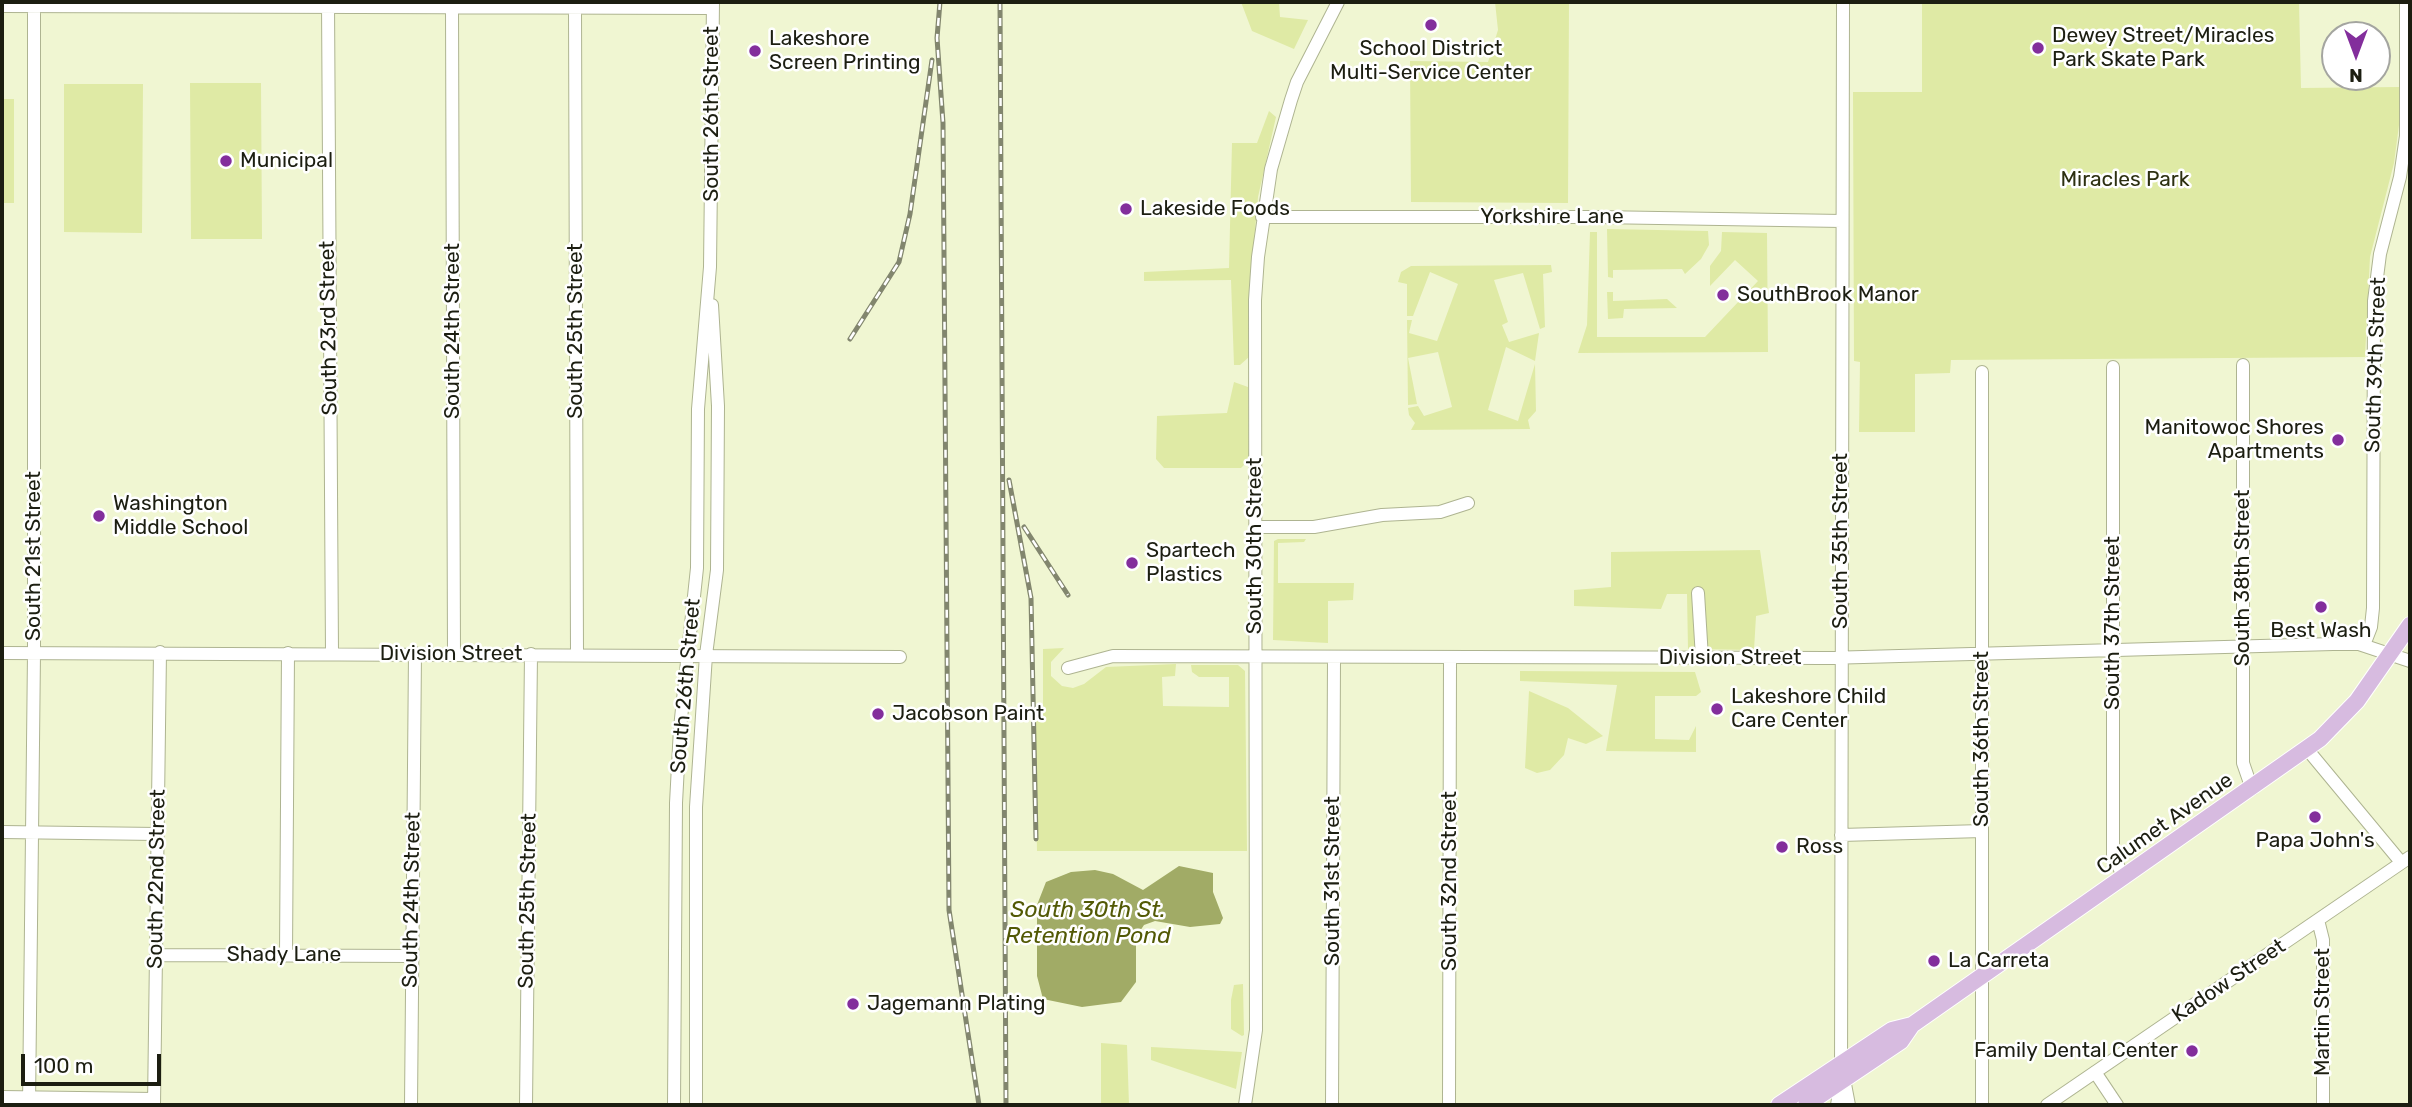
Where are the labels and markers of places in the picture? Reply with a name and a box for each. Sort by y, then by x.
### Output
marker: School District Multi-Service Center [1423,17,1439,33]
place label: Dewey Street/Miracles Park Skate Park [2052,23,2274,73]
place label: Lakeshore Screen Printing [769,26,920,76]
place label: School District Multi-Service Center [1330,36,1532,86]
marker: Dewey Street/Miracles Park Skate Park [2030,40,2046,56]
marker: Lakeshore Screen Printing [747,43,763,59]
place label: Municipal [240,148,333,174]
marker: Municipal [218,153,234,169]
place label: Lakeside Foods [1140,196,1290,222]
marker: Lakeside Foods [1118,201,1134,217]
place label: SouthBrook Manor [1737,282,1919,308]
marker: SouthBrook Manor [1715,287,1731,303]
place label: Manitowoc Shores Apartments [2144,415,2324,465]
marker: Manitowoc Shores Apartments [2330,432,2346,448]
place label: Washington Middle School [113,491,248,541]
marker: Washington Middle School [91,508,107,524]
place label: Spartech Plastics [1146,538,1236,588]
marker: Spartech Plastics [1124,555,1140,571]
marker: Best Wash [2313,599,2329,615]
place label: Best Wash [2270,618,2372,644]
place label: Lakeshore Child Care Center [1731,684,1886,734]
place label: Jacobson Paint [892,701,1044,727]
marker: Lakeshore Child Care Center [1709,701,1725,717]
marker: Jacobson Paint [870,706,886,722]
marker: Papa John's [2307,809,2323,825]
place label: Papa John's [2255,828,2375,854]
place label: Ross [1796,834,1843,860]
marker: Ross [1774,839,1790,855]
place label: La Carreta [1948,948,2049,974]
marker: La Carreta [1926,953,1942,969]
place label: Jagemann Plating [867,991,1046,1017]
marker: Jagemann Plating [845,996,861,1012]
place label: Family Dental Center [1974,1038,2178,1064]
marker: Family Dental Center [2184,1043,2200,1059]

